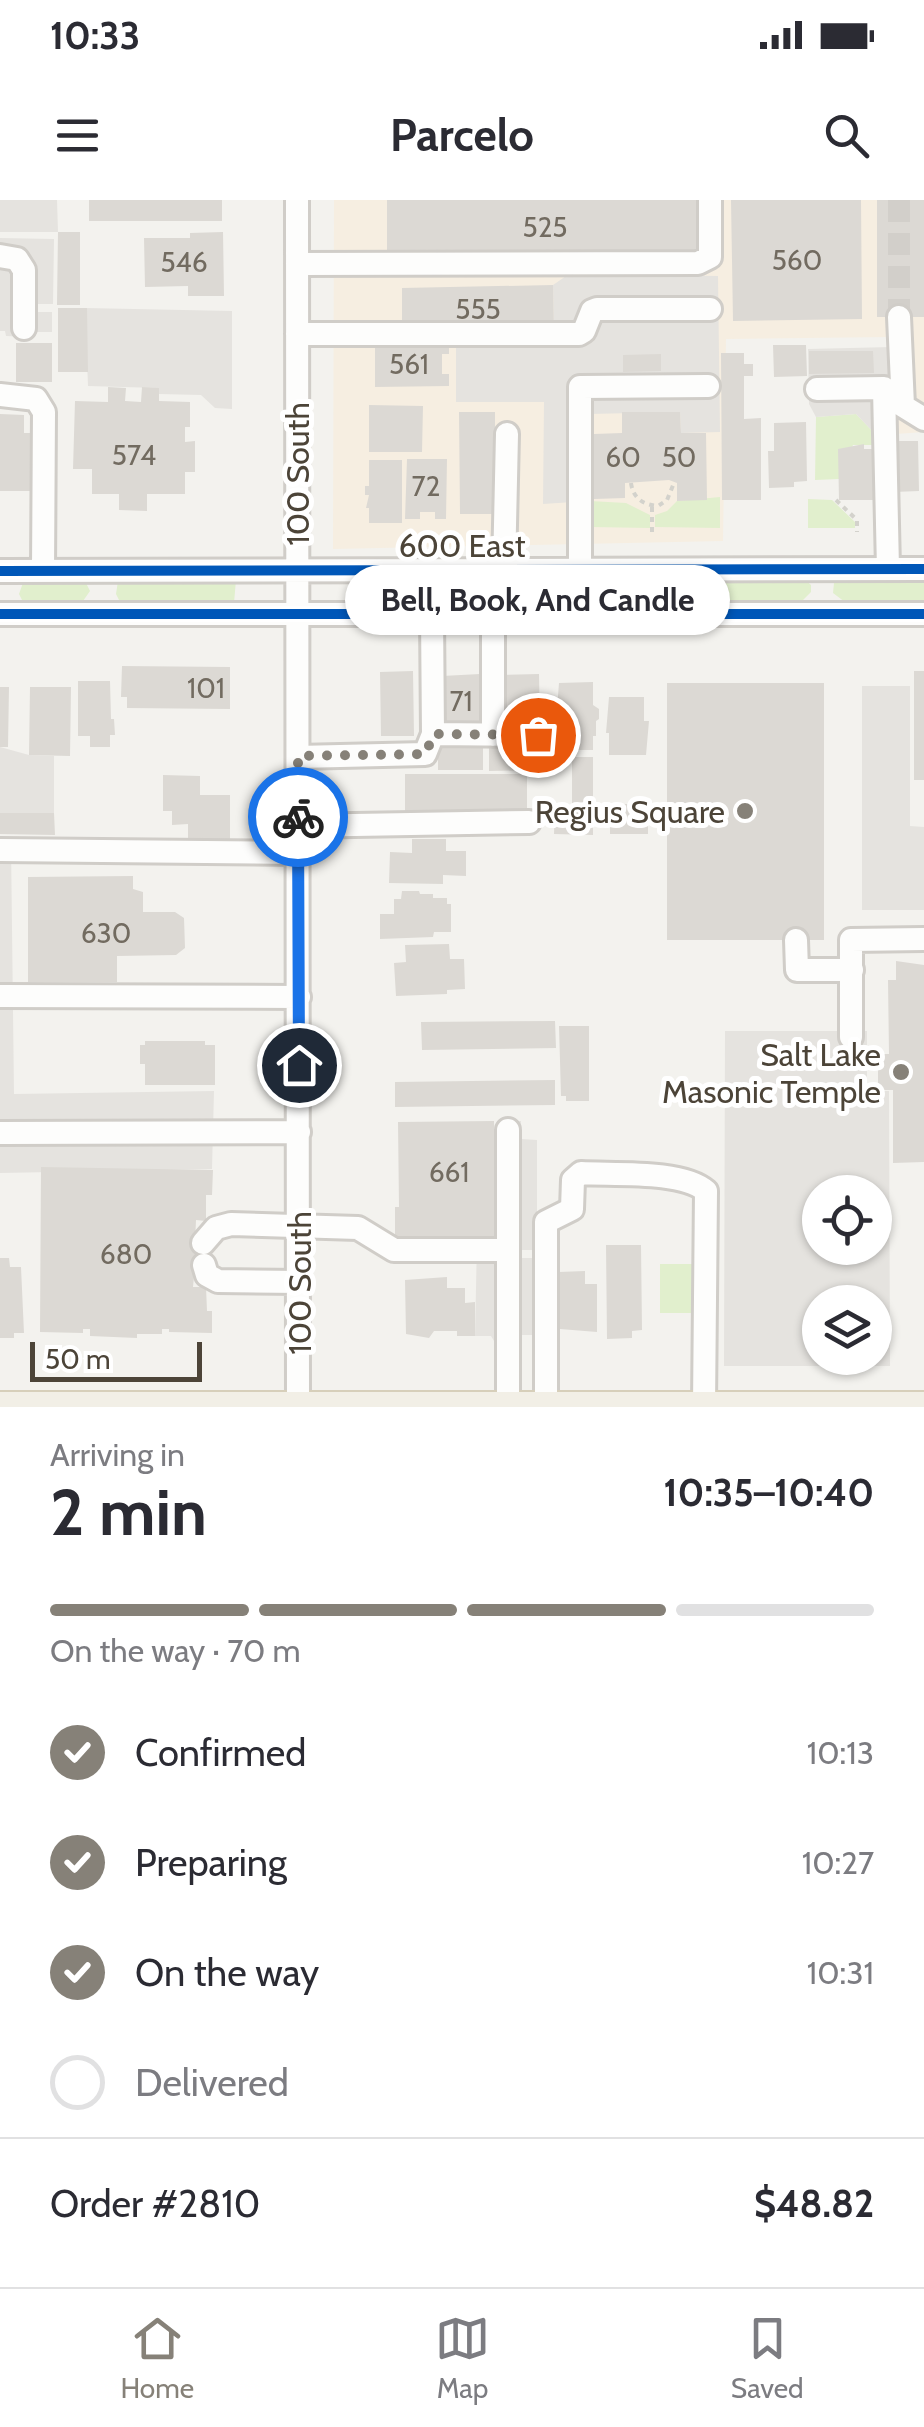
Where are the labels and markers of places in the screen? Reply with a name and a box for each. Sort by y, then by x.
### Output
callout: Bell, Book, And Candle [346,565,730,635]
pin [496,693,581,778]
place label: Regius Square [535,792,725,831]
marker: Regius Square [734,800,756,822]
pin [257,1023,342,1108]
place label: Salt Lake Masonic Temple [662,1035,881,1111]
marker: Salt Lake Masonic Temple [890,1061,912,1083]

